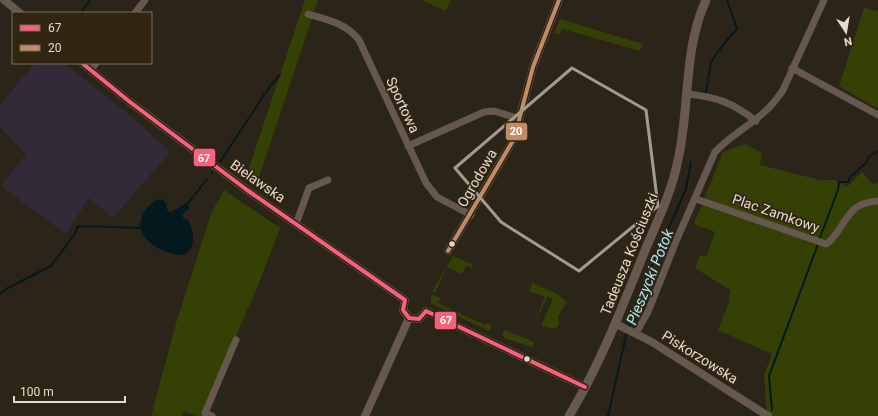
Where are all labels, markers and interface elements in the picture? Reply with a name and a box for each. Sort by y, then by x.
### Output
legend [12,12,152,64]
north arrow [826,12,866,52]
text: 67 [48,21,62,35]
text: N [843,34,853,49]
text: 20 [48,41,62,55]
street label: Sportowa [383,75,423,135]
line badge: 20 [505,122,528,141]
text: 20 [510,125,522,138]
street label: Ogrodowa [454,146,500,210]
line badge: 67 [193,148,216,167]
text: 67 [198,152,210,165]
street label: Bielawska [228,156,288,206]
street label: Tadeusza Kościuszki [597,191,661,317]
street label: Plac Zamkowy [730,191,822,236]
water label: Pieszycki Potok [623,226,678,328]
unlabelled marker [447,239,457,249]
line badge: 67 [434,311,457,330]
text: 67 [440,314,452,327]
street label: Piskorzowska [659,327,741,387]
unlabelled marker [522,354,532,364]
scale bar [14,378,125,404]
text: 100 m [20,385,54,399]

